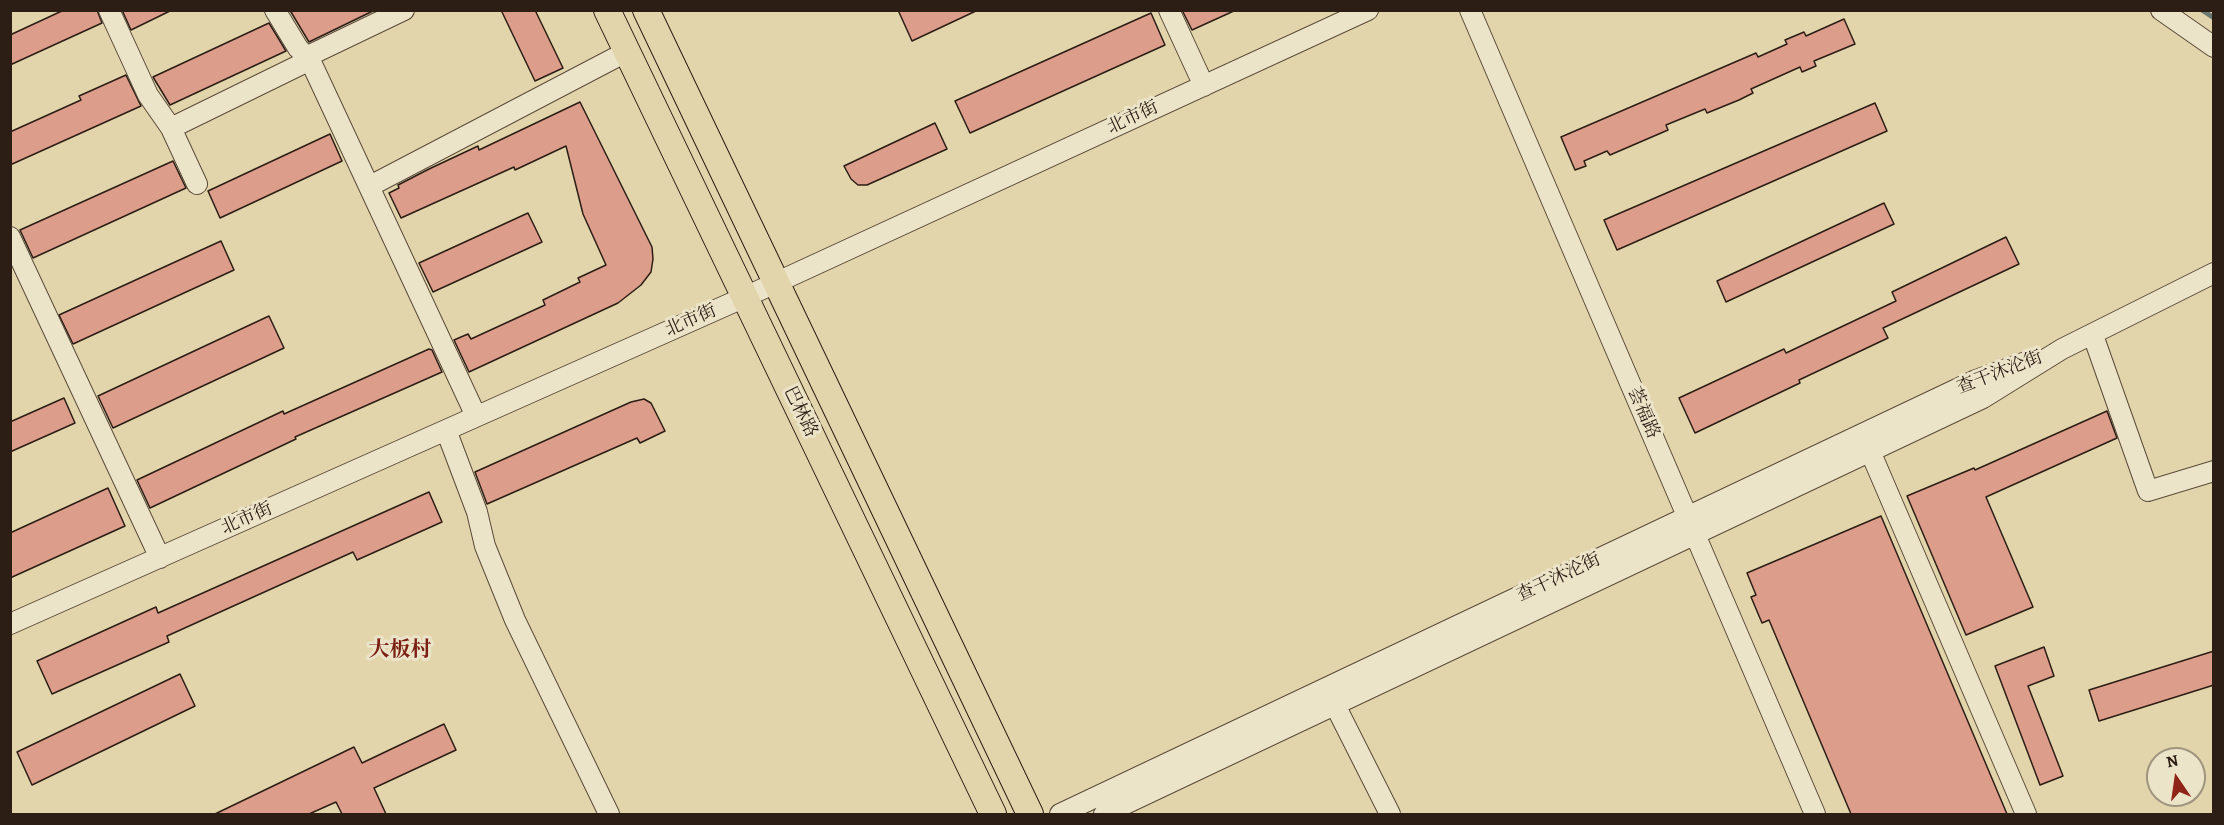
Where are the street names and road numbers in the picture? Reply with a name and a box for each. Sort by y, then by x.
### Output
street label: 北市街 [1104,97,1162,139]
street label: 北市街 [662,300,720,342]
street label: 查干沐沦街 [1954,347,2046,399]
street label: 巴林路 [778,383,822,441]
street label: 荟福路 [1623,384,1663,442]
street label: 北市街 [218,498,276,540]
street label: 查干沐沦街 [1514,549,1604,607]

